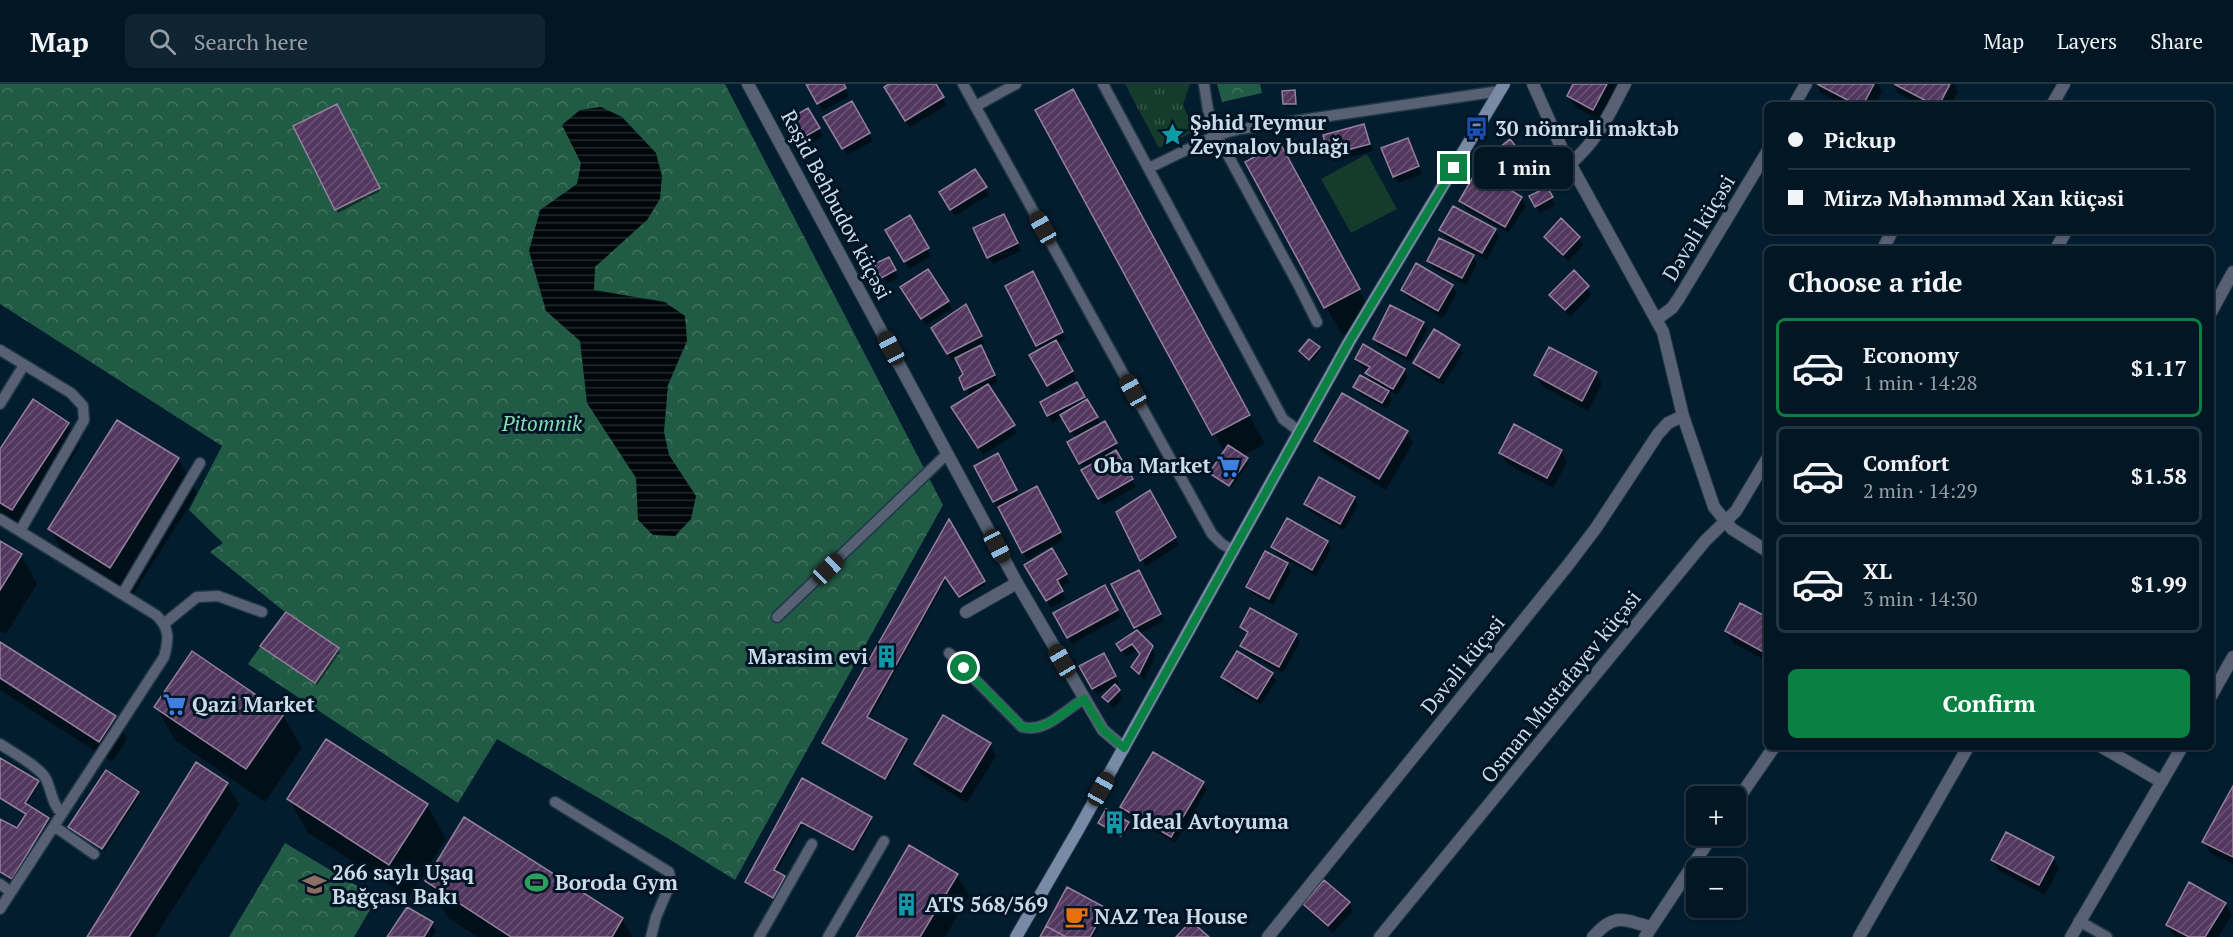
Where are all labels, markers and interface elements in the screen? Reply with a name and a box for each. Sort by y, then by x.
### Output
search box [125,14,545,68]
text: Map [30,23,89,60]
icon: search [146,25,179,58]
text: Search here [194,27,308,56]
text: Map [1983,27,2024,55]
text: Layers [2057,27,2117,55]
text: Share [2150,27,2203,55]
street label: Rəşid Behbudov küçəsi [775,105,899,304]
place label: Şəhid Teymur Zeynalov bulağı [1190,108,1349,160]
place label: 30 nömrəli məktəb [1495,114,1679,142]
bus stop icon: 30 nömrəli məktəb [1464,116,1490,142]
place icon: Şəhid Teymur Zeynalov bulağı [1159,122,1185,148]
text: Pickup [1824,125,1896,154]
callout: 1 min [1475,147,1574,189]
route end [1440,154,1467,181]
text: 1 min [1496,154,1551,181]
street label: Dəvəli küçəsi [1655,169,1741,286]
text: Mirzə Məhəmməd Xan küçəsi [1824,183,2124,212]
car [1026,208,1060,248]
text: Choose a ride [1788,264,1963,300]
car [875,328,907,368]
text: Economy [1863,340,1959,369]
icon: car [1791,341,1845,395]
text: $1.17 [2131,353,2187,382]
text: 1 min · 14:28 [1863,369,1977,396]
car [1116,371,1150,411]
park label: Pitomnik [501,409,583,437]
text: Comfort [1863,448,1949,477]
icon: car [1791,449,1845,503]
place label: Oba Market [1094,451,1212,479]
supermarket icon: Oba Market [1216,453,1242,479]
text: $1.58 [2131,461,2187,490]
text: 2 min · 14:29 [1863,477,1977,504]
car [981,526,1013,566]
car [809,550,847,588]
text: XL [1863,556,1892,585]
icon: car [1791,557,1845,611]
text: $1.99 [2131,569,2187,598]
street label: Osman Mustafayev küçəsi [1474,584,1647,788]
text: 3 min · 14:30 [1863,585,1977,612]
street label: Dəvəli küçəsi [1414,609,1511,720]
car [1045,641,1079,681]
place label: Mərasim evi [748,642,868,670]
building icon: Mərasim evi [873,644,899,670]
route start [950,654,977,681]
button: Confirm [1788,669,2190,738]
place label: Qazi Market [192,690,315,718]
supermarket icon: Qazi Market [161,692,187,718]
car [1084,769,1118,809]
map controls [1686,786,1746,918]
button: + [1686,786,1746,846]
place label: Ideal Avtoyuma [1132,807,1289,835]
building icon: Ideal Avtoyuma [1101,809,1127,835]
place label: 266 saylı Uşaq Bağçası Bakı [332,858,475,910]
button: − [1686,858,1746,918]
place label: Boroda Gym [555,868,679,896]
sports icon: Boroda Gym [524,870,550,896]
school or university icon: 266 saylı Uşaq Bağçası Bakı [301,872,327,898]
place label: ATS 568/569 [925,890,1048,918]
building icon: ATS 568/569 [894,892,920,918]
place label: NAZ Tea House [1094,902,1248,930]
cafe icon: NAZ Tea House [1063,904,1089,930]

